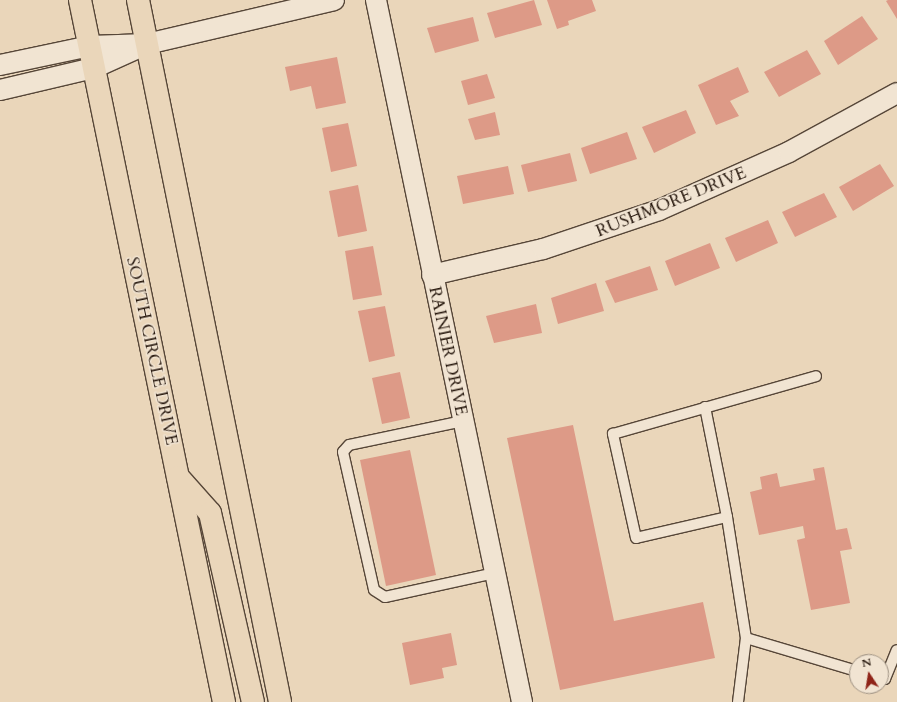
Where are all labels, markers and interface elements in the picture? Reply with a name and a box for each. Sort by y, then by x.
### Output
street label: RUSHMORE DRIVE [593,163,749,241]
street label: SOUTH CIRCLE DRIVE [122,255,182,447]
street label: RAINIER DRIVE [424,285,472,417]
north arrow [849,654,889,694]
text: N [860,654,873,671]

